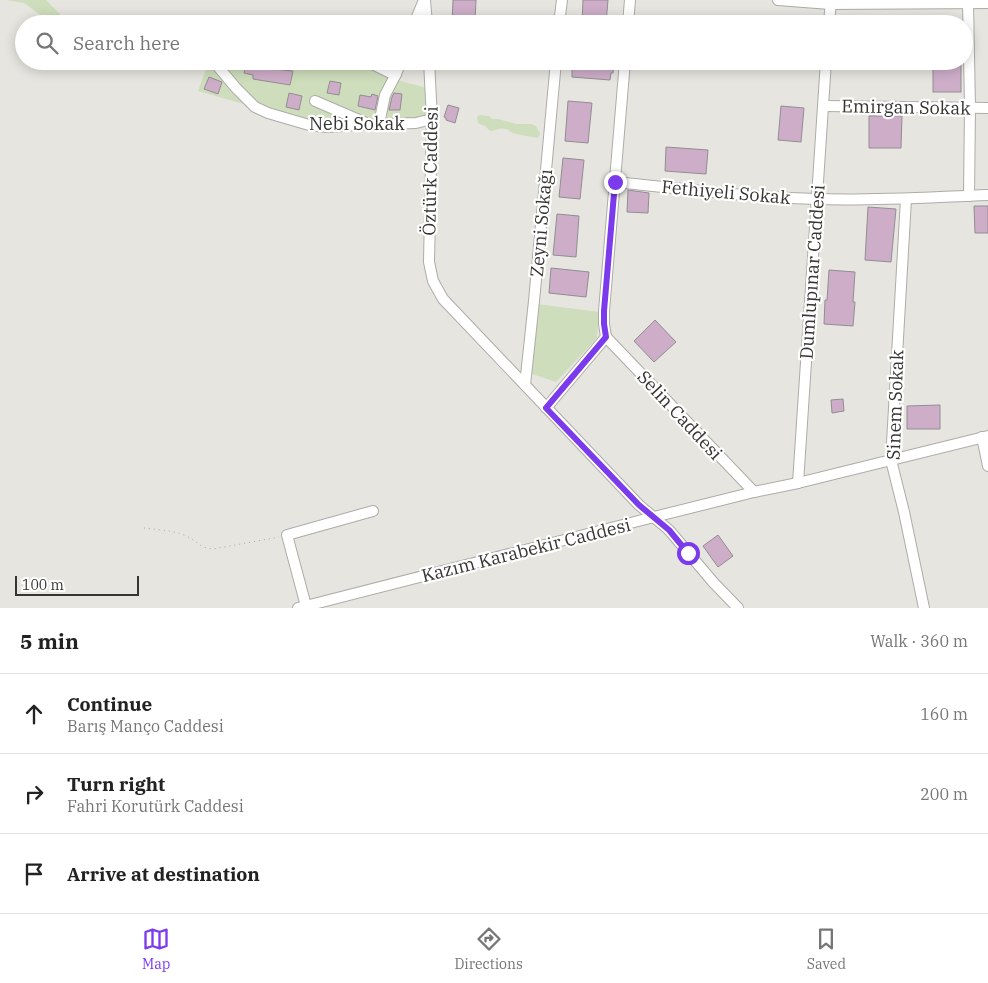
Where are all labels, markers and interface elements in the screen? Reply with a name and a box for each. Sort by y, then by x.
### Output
search box [15,15,973,70]
icon: search [33,29,61,57]
text: Search here [73,31,180,55]
street label: Emirgan Sokak [841,94,971,120]
street label: Öztürk Caddesi [417,106,443,236]
street label: Nebi Sokak [309,112,405,135]
street label: Zeyni Sokağı [525,168,557,278]
route end [604,171,627,194]
street label: Fethiyeli Sokak [661,175,792,209]
street label: Dumlupınar Caddesi [794,184,830,360]
street label: Sinem Sokak [882,349,908,461]
street label: Selin Caddesi [633,365,728,465]
street label: Kazım Karabekir Caddesi [419,513,633,587]
route start [677,542,700,565]
scale bar [15,573,139,596]
text: 100 m [22,576,64,594]
text: 5 min [20,627,79,655]
text: Walk · 360 m [870,631,968,651]
text: Continue [67,692,152,716]
icon: ahead [20,700,48,728]
text: 160 m [920,704,968,724]
text: Barış Manço Caddesi [67,716,224,736]
text: Turn right [67,772,165,796]
icon: right [20,780,48,808]
text: 200 m [920,784,968,804]
text: Fahri Korutürk Caddesi [67,796,244,816]
icon: arrive [20,860,48,888]
text: Arrive at destination [67,862,260,886]
tab: Map [142,925,170,973]
tab: Directions [454,925,523,973]
tab: Saved [807,925,846,973]

